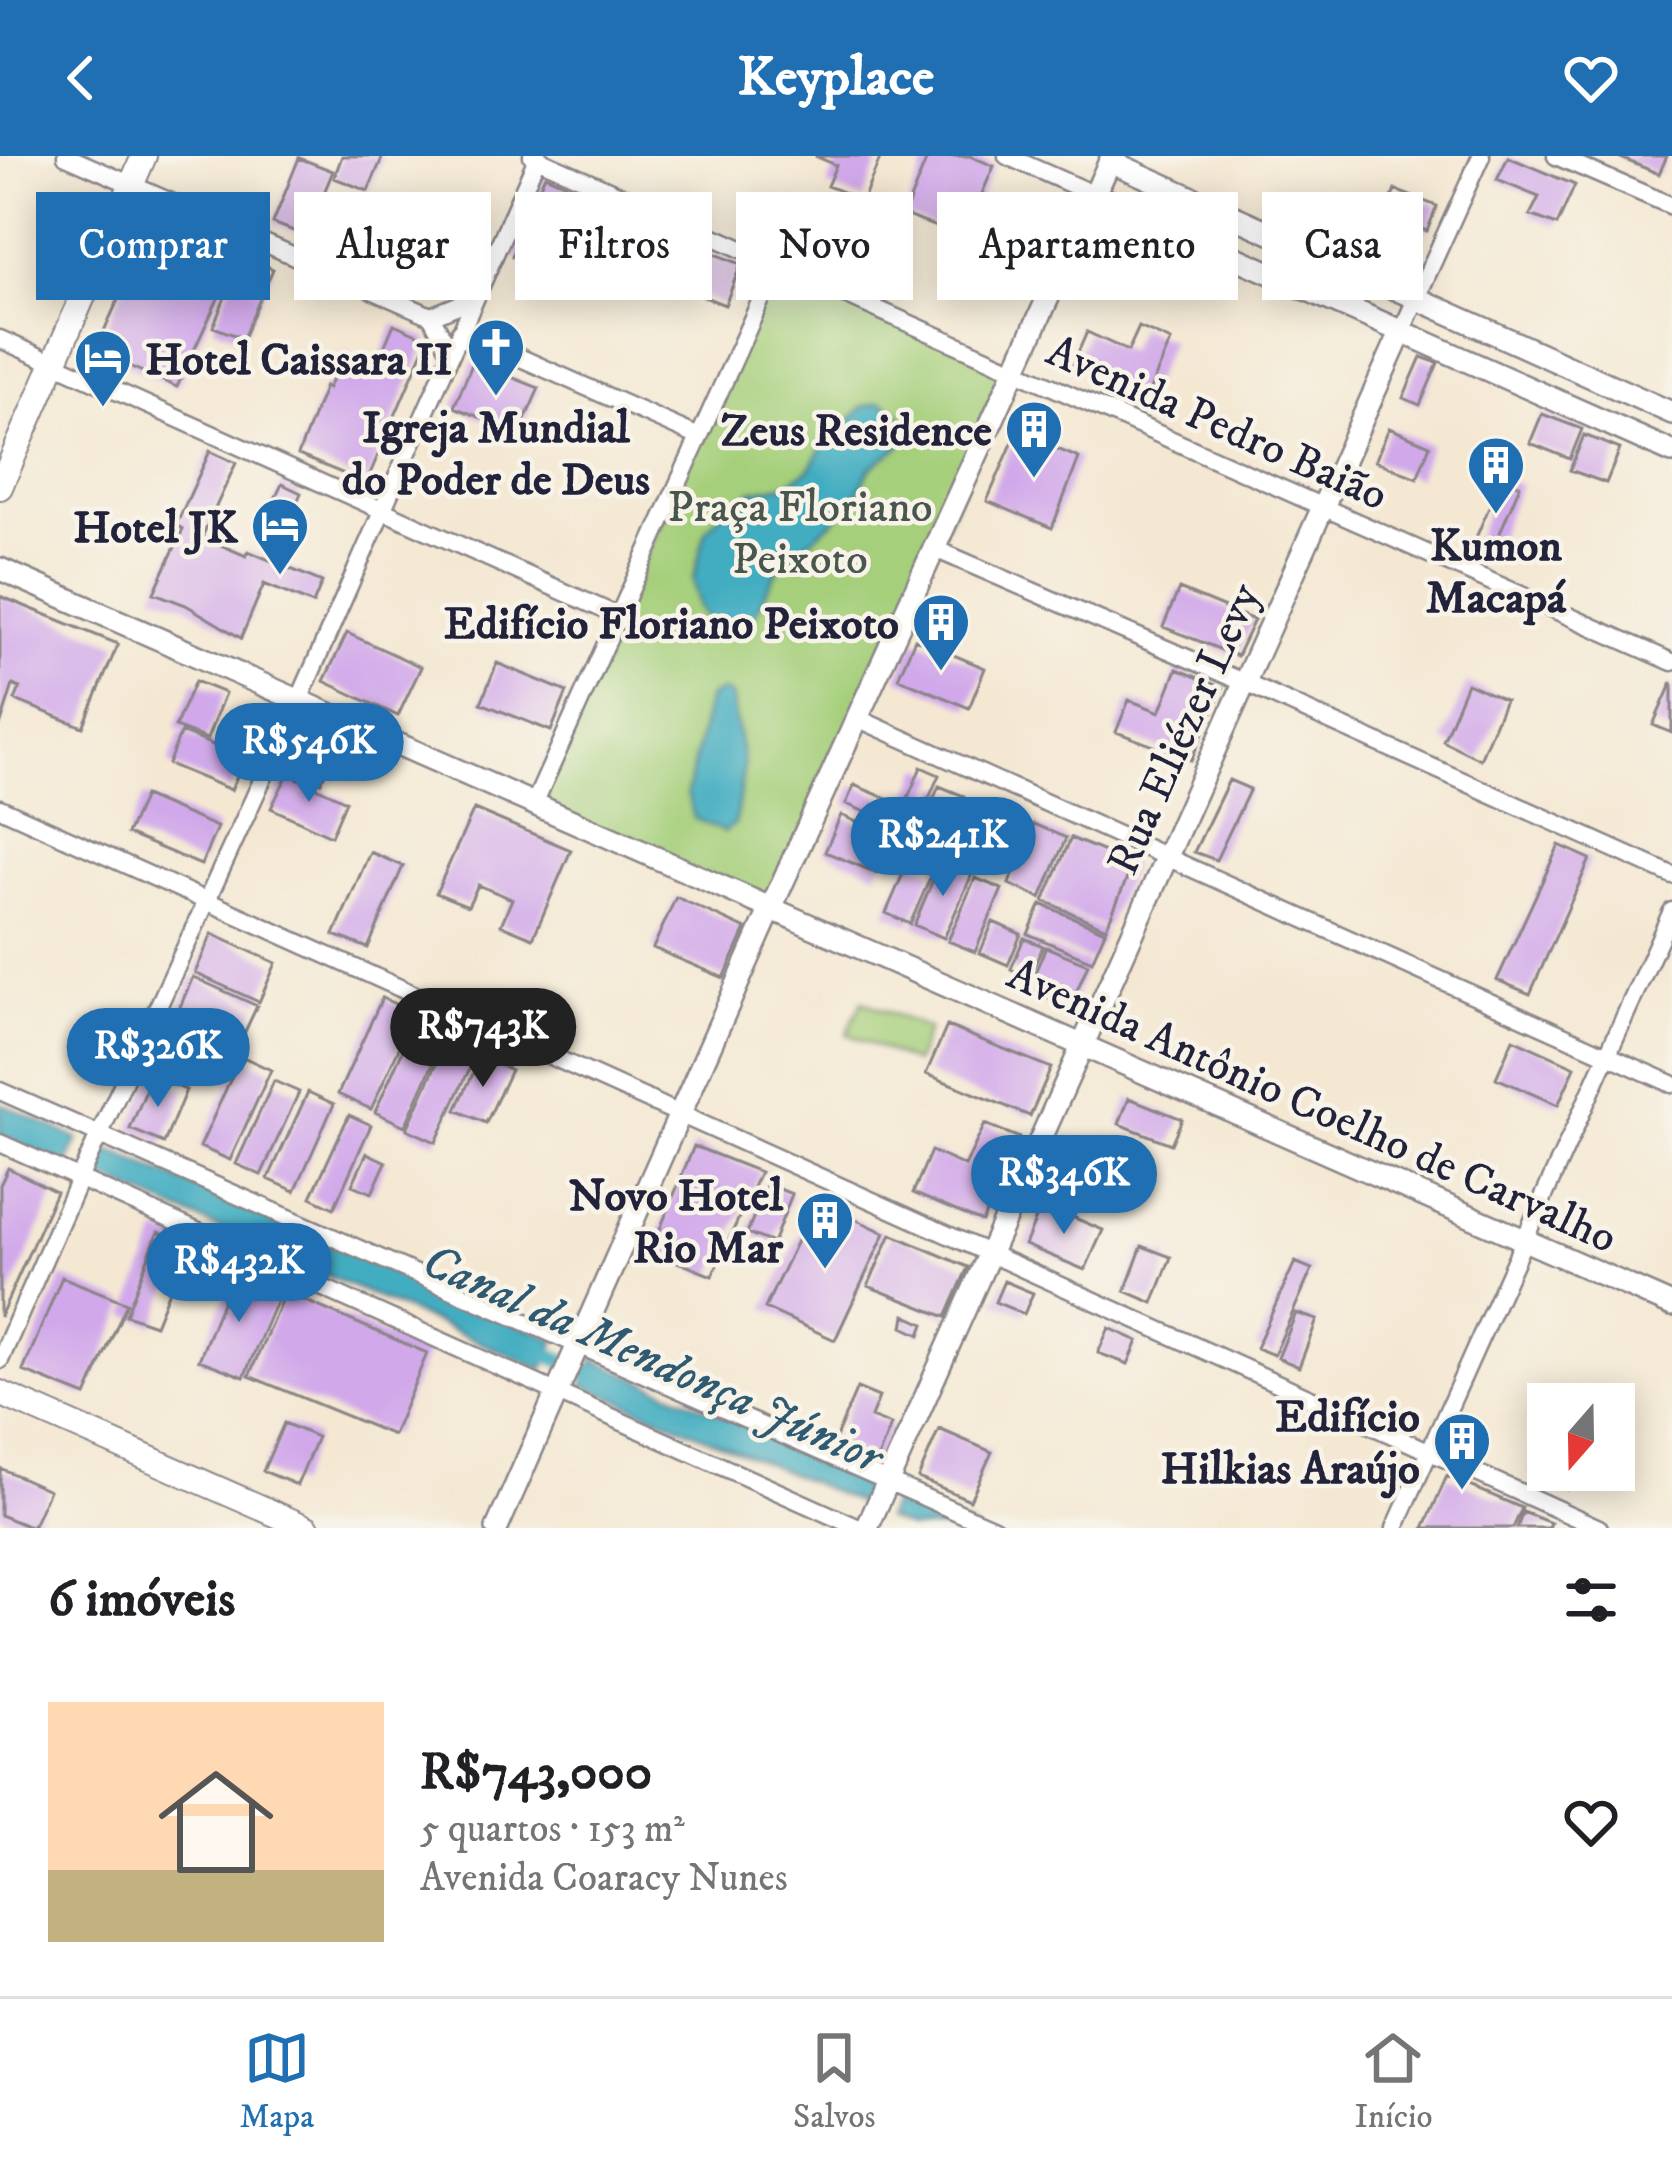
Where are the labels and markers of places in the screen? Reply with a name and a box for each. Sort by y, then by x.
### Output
church icon: Igreja Mundial do Poder de Deus [465,316,527,398]
hotel icon: Hotel Caissara II [72,327,134,409]
place label: Hotel Caissara II [145,333,453,389]
building icon: Zeus Residence [1003,398,1065,480]
place label: Igreja Mundial do Poder de Deus [342,401,650,509]
place label: Zeus Residence [721,404,992,460]
building icon: Kumon Macapá [1465,434,1527,516]
hotel icon: Hotel JK [249,495,311,577]
place label: Hotel JK [73,501,239,557]
place label: Kumon Macapá [1426,519,1567,627]
building icon: Edifício Floriano Peixoto [910,591,972,673]
place label: Edifício Floriano Peixoto [444,597,899,653]
pin: R$546K [211,703,407,805]
pin: R$241K [845,797,1041,899]
pin: R$743K [385,988,581,1090]
pin: R$326K [60,1008,256,1110]
pin: R$346K [966,1135,1162,1237]
place label: Novo Hotel Rio Mar [568,1169,784,1277]
building icon: Novo Hotel Rio Mar [794,1189,856,1271]
pin: R$432K [141,1223,337,1325]
place label: Edifício Hilkias Araújo [1160,1390,1420,1499]
building icon: Edifício Hilkias Araújo [1431,1410,1493,1492]

